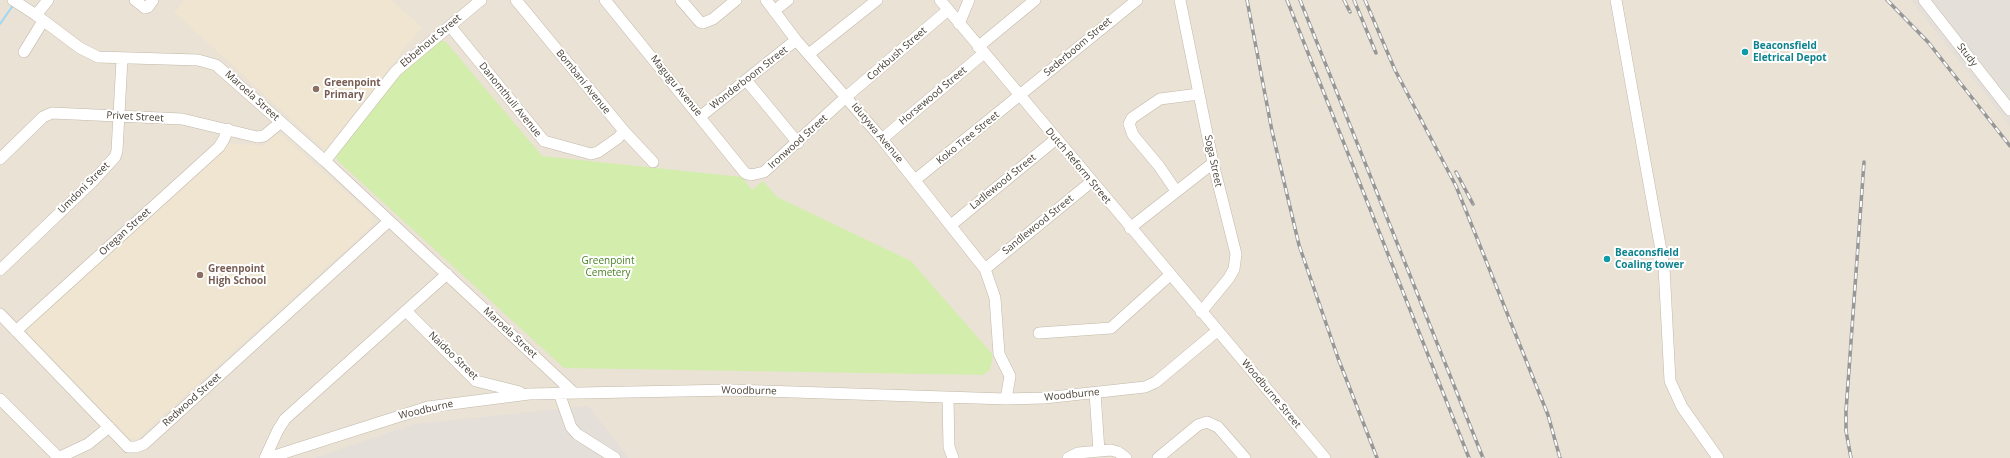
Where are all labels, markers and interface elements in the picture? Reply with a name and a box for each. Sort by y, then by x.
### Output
street label: Ebbehout Street [398,12,464,70]
street label: Sederboom Street [1042,15,1114,79]
street label: Corkbush Street [865,25,929,83]
place label: Beaconsfield Eletrical Depot [1753,40,1826,64]
street label: Study [1954,41,1980,69]
street label: Wonderboom Street [708,44,790,112]
street label: Bombani Avenue [553,47,613,117]
marker: Beaconsfield Eletrical Depot [1740,47,1750,57]
street label: Magugu Avenue [648,53,704,119]
street label: Danomthuli Avenue [476,60,544,140]
street label: Horsewood Street [897,64,969,128]
street label: Maroela Street [222,68,282,124]
place label: Greenpoint Primary [324,77,381,100]
marker: Greenpoint Primary [311,84,321,94]
street label: Idutywa Avenue [849,101,905,165]
street label: Koko Tree Street [934,109,1002,167]
street label: Privet Street [106,110,164,124]
street label: Ironwood Street [766,112,830,172]
street label: Dutch Reform Street [1043,126,1113,206]
street label: Soga Street [1202,134,1224,188]
street label: Ladlewood Street [968,152,1038,212]
street label: Umdoni Street [56,160,112,216]
street label: Sandlewood Street [1000,193,1076,257]
street label: Oregan Street [97,206,153,258]
place label: Beaconsfield Coaling tower [1615,247,1684,270]
marker: Beaconsfield Coaling tower [1602,254,1612,264]
park label: Greenpoint Cemetery [581,255,635,278]
place label: Greenpoint High School [208,263,266,286]
marker: Greenpoint High School [195,270,205,280]
street label: Maroela Street [481,305,539,361]
street label: Naidoo Street [426,329,480,383]
street label: Woodburne Street [1239,357,1303,431]
street label: Redwood Street [160,371,224,429]
street label: Woodburne [721,385,777,397]
street label: Woodburne [1044,386,1100,404]
street label: Woodburne [398,398,454,422]

